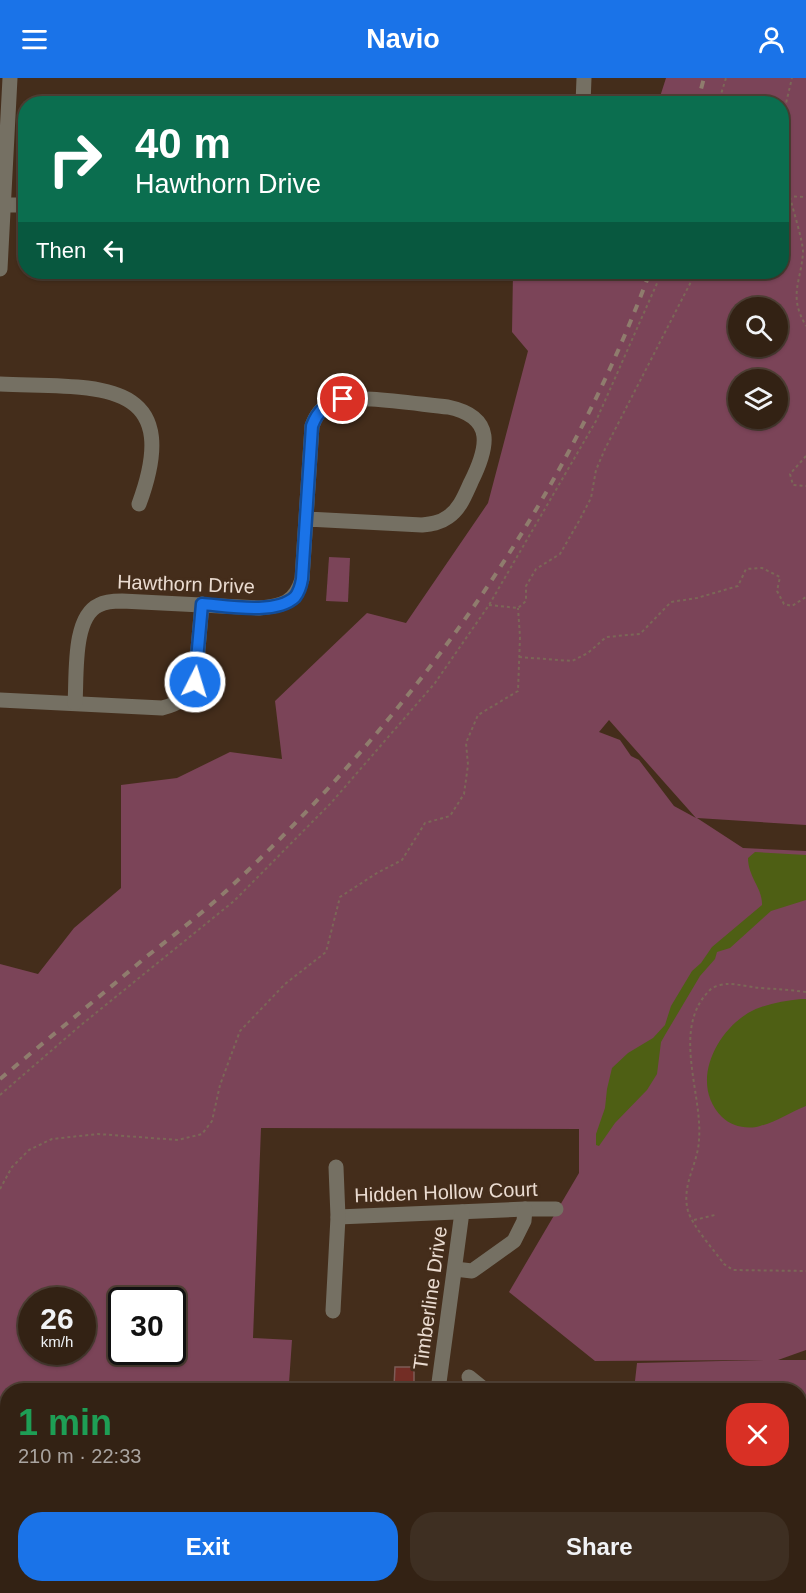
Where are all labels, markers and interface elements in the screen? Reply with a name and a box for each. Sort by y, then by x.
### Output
icon: menu [18,23,51,56]
icon: person [755,23,788,56]
text: Navio [366,24,440,54]
icon: right [36,120,114,198]
text: 40 m [135,120,231,167]
text: Hawthorn Drive [135,169,321,199]
icon: left [98,234,131,267]
text: Then [36,238,86,263]
map controls [728,297,788,429]
button: search [728,297,788,357]
button: layers [728,369,788,429]
pin [317,373,368,424]
icon: arrive [326,382,359,415]
street label: Hawthorn Drive [117,571,255,597]
position arrow [163,650,227,714]
street label: Hidden Hollow Court [354,1178,538,1206]
street label: Timberline Drive [409,1225,451,1371]
speed limit sign: 30 [108,1287,186,1365]
text: 26 [40,1302,74,1335]
text: km/h [41,1333,73,1350]
text: 1 min [18,1402,112,1443]
button: close [726,1403,789,1466]
text: 210 m · 22:33 [18,1445,141,1467]
button: Exit [18,1512,398,1581]
button: Share [410,1512,789,1581]

